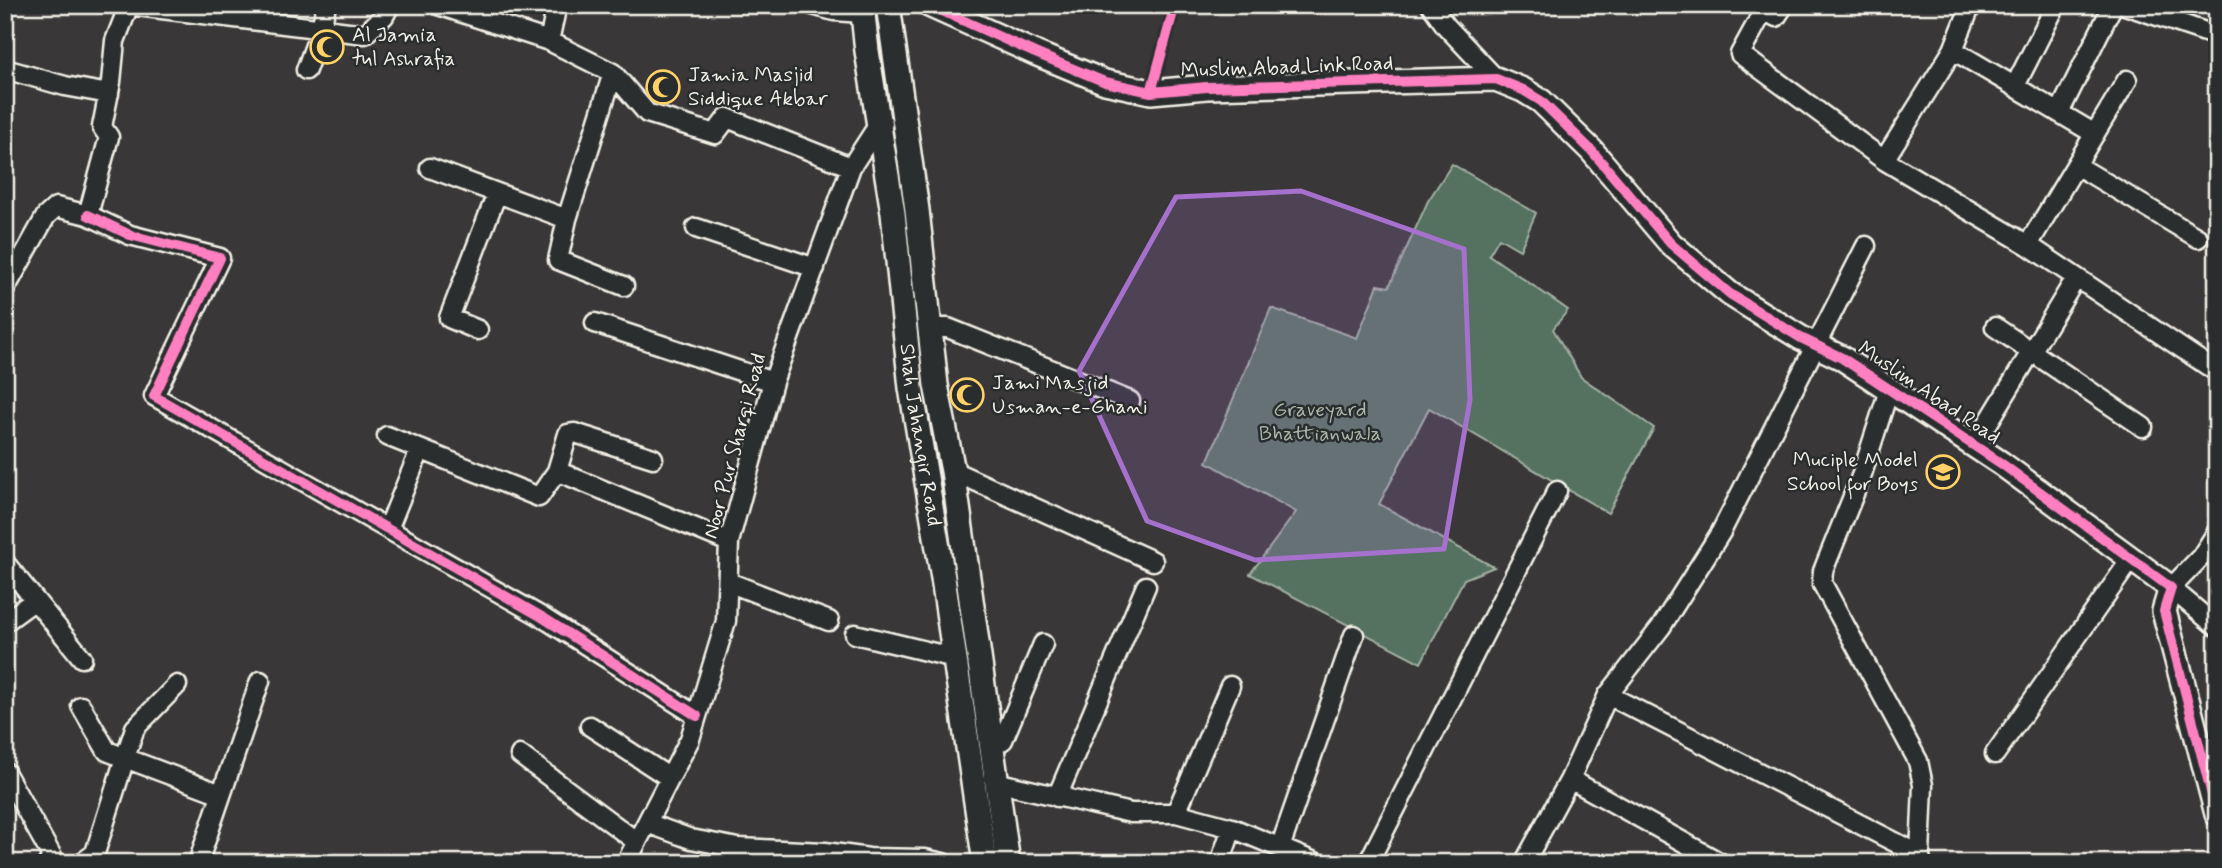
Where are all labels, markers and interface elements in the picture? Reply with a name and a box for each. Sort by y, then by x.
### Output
place label: Al Jamia tul Ashrafia [351,21,455,73]
mosque icon: Al Jamia tul Ashrafia [308,28,346,66]
street label: Muslim Abad Link Road [1180,49,1394,85]
place label: Jamia Masjid Siddique Akbar [688,61,828,113]
mosque icon: Jamia Masjid Siddique Akbar [644,68,682,106]
street label: Muslim Abad Road [1852,335,2006,451]
street label: Shah Jahangir Road [893,342,948,528]
street label: Noor Pur Sharqi Road [697,350,773,542]
place label: Jami Masjid Usman-e-Ghani [992,369,1148,421]
mosque icon: Jami Masjid Usman-e-Ghani [948,376,986,414]
park label: Graveyard Bhattianwala [1259,396,1381,448]
place label: Muciple Model School for Boys [1787,446,1918,500]
school or university icon: Muciple Model School for Boys [1924,453,1962,491]

